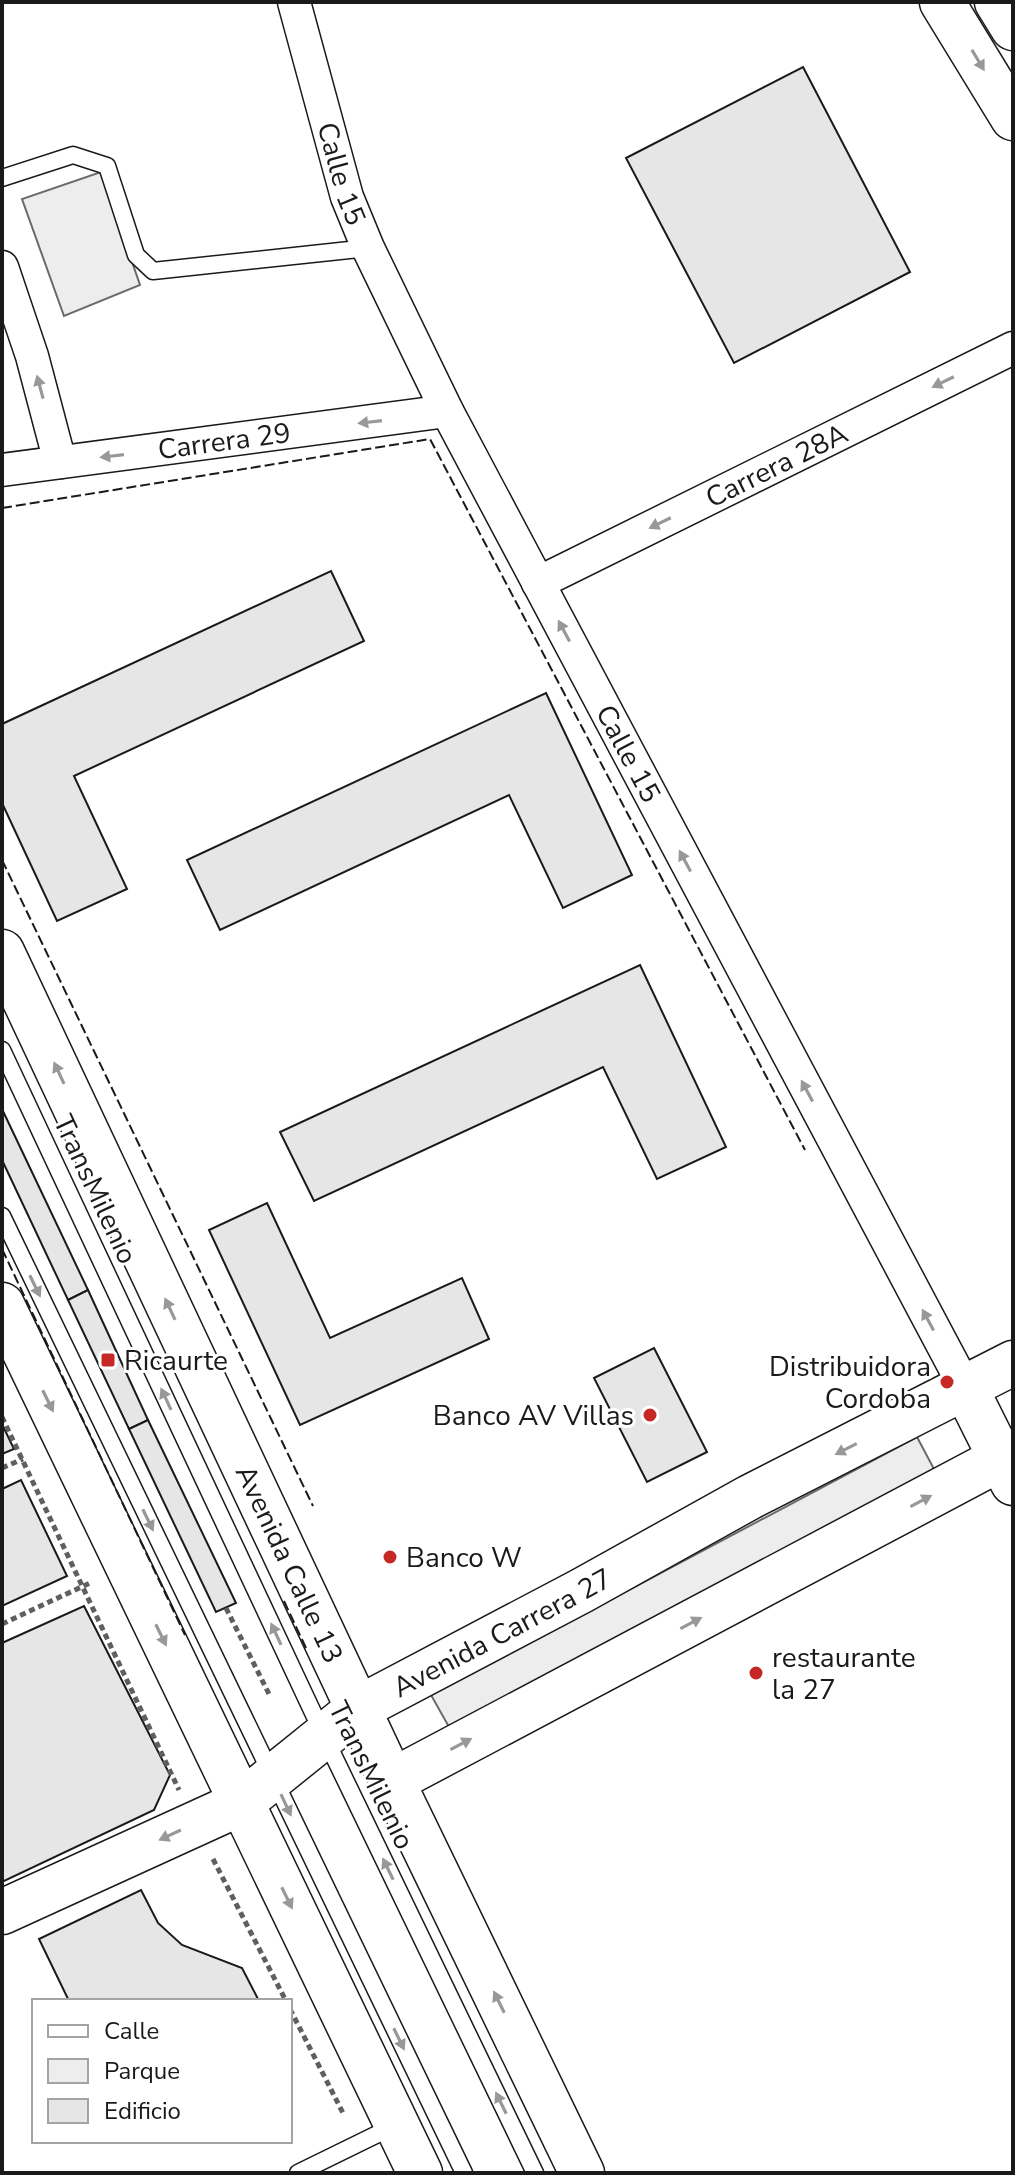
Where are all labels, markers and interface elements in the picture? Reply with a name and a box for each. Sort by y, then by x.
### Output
one-way arrow [970,49,984,71]
street label: Calle 15 [308,118,375,231]
one-way arrow [33,374,45,399]
one-way arrow [932,376,955,389]
street label: Carrera 29 [155,414,293,469]
one-way arrow [357,415,382,428]
street label: Carrera 28A [699,415,854,517]
one-way arrow [99,449,124,462]
one-way arrow [649,516,672,530]
one-way arrow [557,619,570,642]
street label: Calle 15 [586,698,669,809]
one-way arrow [679,849,692,872]
one-way arrow [52,1062,66,1085]
one-way arrow [800,1079,813,1102]
street label: TransMilenio [44,1109,146,1270]
one-way arrow [28,1275,42,1298]
one-way arrow [163,1297,177,1320]
one-way arrow [921,1309,934,1332]
place label: Ricaurte [124,1342,228,1380]
place label: Distribuidora Cordoba [769,1348,931,1418]
marker: Ricaurte [99,1351,117,1369]
marker: Distribuidora Cordoba [938,1373,956,1391]
one-way arrow [159,1387,173,1410]
one-way arrow [41,1389,55,1412]
place label: Banco AV Villas [433,1397,634,1435]
marker: Banco AV Villas [641,1406,659,1424]
one-way arrow [835,1442,858,1456]
street label: Avenida Calle 13 [226,1459,352,1669]
one-way arrow [909,1494,932,1507]
one-way arrow [142,1509,155,1532]
place label: Banco W [406,1539,522,1577]
marker: Banco W [381,1548,399,1566]
street label: Avenida Carrera 27 [386,1559,619,1707]
one-way arrow [680,1616,702,1630]
one-way arrow [269,1622,283,1646]
one-way arrow [154,1623,168,1647]
place label: restaurante la 27 [772,1639,916,1709]
marker: restaurante la 27 [747,1664,765,1682]
street label: TransMilenio [319,1695,423,1856]
one-way arrow [450,1738,473,1751]
one-way arrow [279,1793,293,1817]
one-way arrow [158,1828,182,1842]
one-way arrow [381,1857,395,1880]
one-way arrow [280,1886,294,1909]
one-way arrow [492,1990,506,2013]
legend [32,1999,292,2143]
text: Calle [104,2015,159,2047]
one-way arrow [392,2028,405,2051]
text: Parque [104,2055,180,2087]
one-way arrow [494,2091,508,2114]
text: Edificio [104,2095,181,2127]

